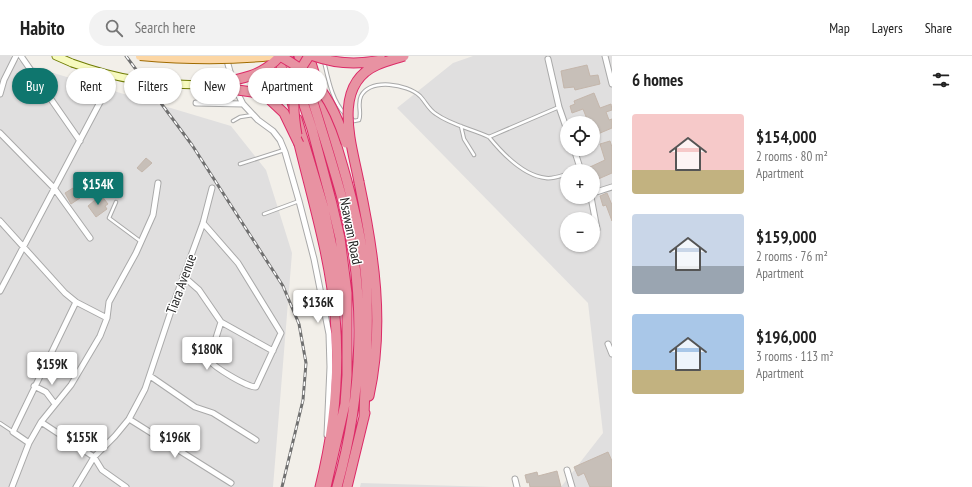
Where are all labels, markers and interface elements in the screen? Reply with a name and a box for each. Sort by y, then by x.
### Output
search box [89,10,369,46]
text: Habito [20,16,65,40]
icon: search [103,17,125,39]
text: Search here [135,18,196,37]
text: Map [829,19,850,37]
text: Layers [872,19,903,37]
text: Share [925,19,952,37]
chip: Buy [12,68,58,104]
chip: Rent [66,68,116,104]
chip: Filters [124,68,182,104]
chip: New [190,68,240,104]
chip: Apartment [248,68,327,104]
text: 6 homes [632,69,683,91]
icon: filters [930,69,952,91]
map controls [560,116,600,252]
button: locate [560,116,600,156]
text: $154,000 [756,126,817,148]
icon: home [664,130,712,178]
text: 2 rooms · 80 m² [756,148,828,165]
button: + [560,164,600,204]
text: Apartment [756,165,804,182]
pin: $154K [70,172,126,206]
text: $154K [82,176,114,193]
street label: Nsawam Road [336,196,366,266]
button: − [560,212,600,252]
text: $159,000 [756,226,817,248]
icon: home [664,230,712,278]
text: 2 rooms · 76 m² [756,248,828,265]
street label: Tiara Avenue [162,251,200,316]
text: Apartment [756,265,804,282]
pin: $136K [290,290,346,324]
text: $136K [302,294,334,311]
text: $196,000 [756,326,817,348]
icon: home [664,330,712,378]
pin: $180K [179,337,235,371]
text: $180K [191,341,223,358]
text: 3 rooms · 113 m² [756,348,834,365]
pin: $159K [24,352,80,386]
text: $159K [36,356,68,373]
text: Apartment [756,365,804,382]
pin: $155K [54,425,110,459]
pin: $196K [147,425,203,459]
text: $155K [66,429,98,446]
text: $196K [159,429,191,446]

